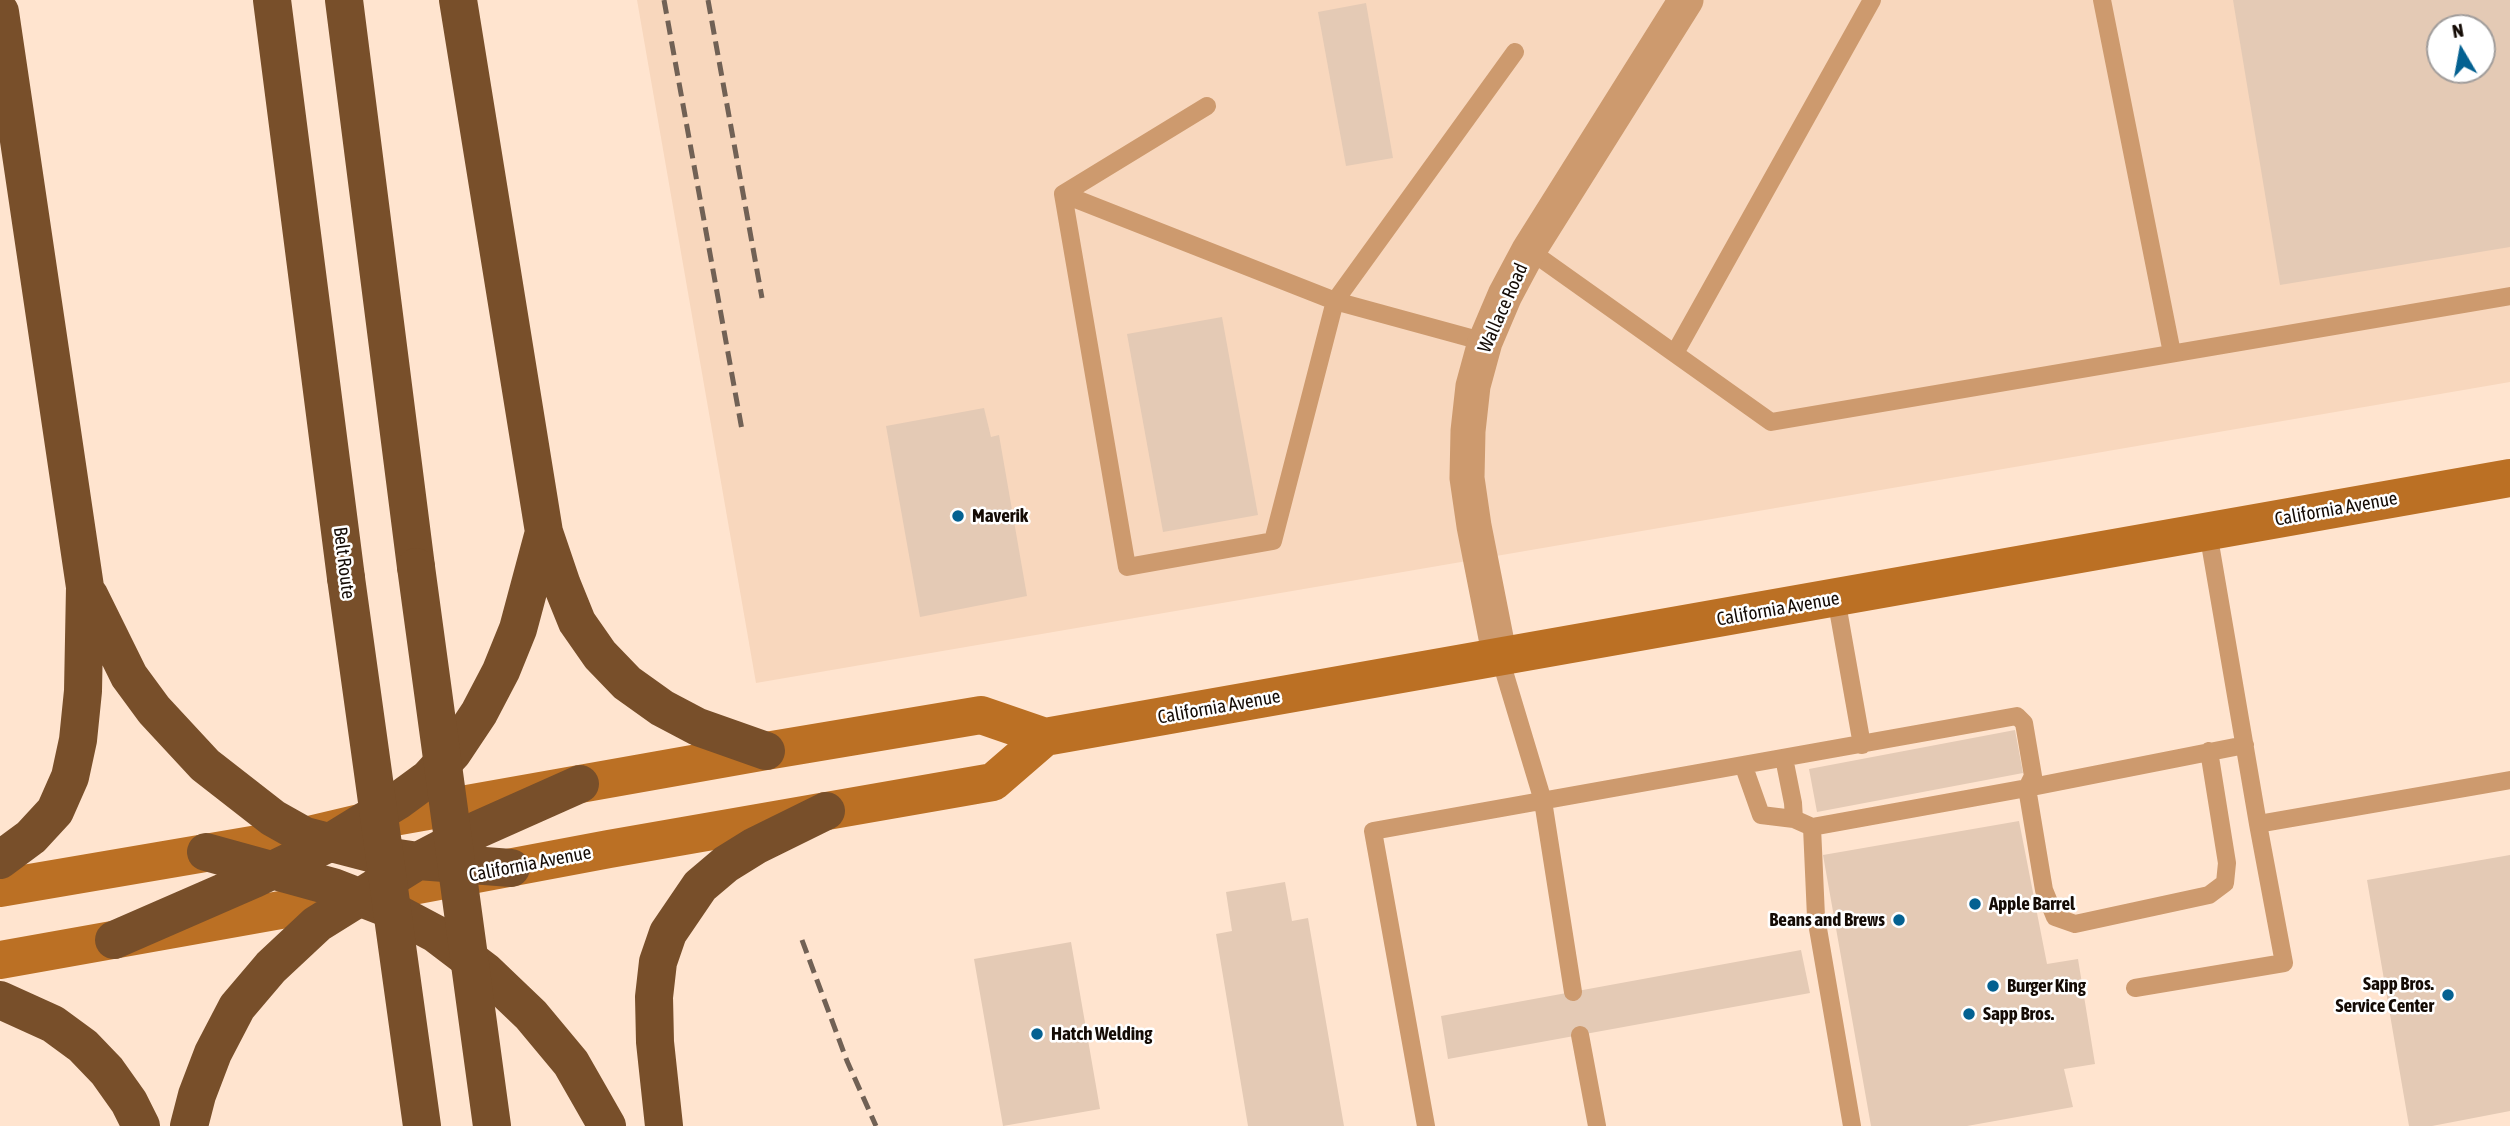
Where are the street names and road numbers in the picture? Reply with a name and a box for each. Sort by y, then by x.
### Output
street label: Wallace Road [1473,260,1533,356]
street label: California Avenue [2273,487,2399,531]
street label: Belt Route [328,526,360,600]
street label: California Avenue [1715,587,1841,631]
street label: California Avenue [1156,685,1282,729]
street label: California Avenue [467,841,593,887]

